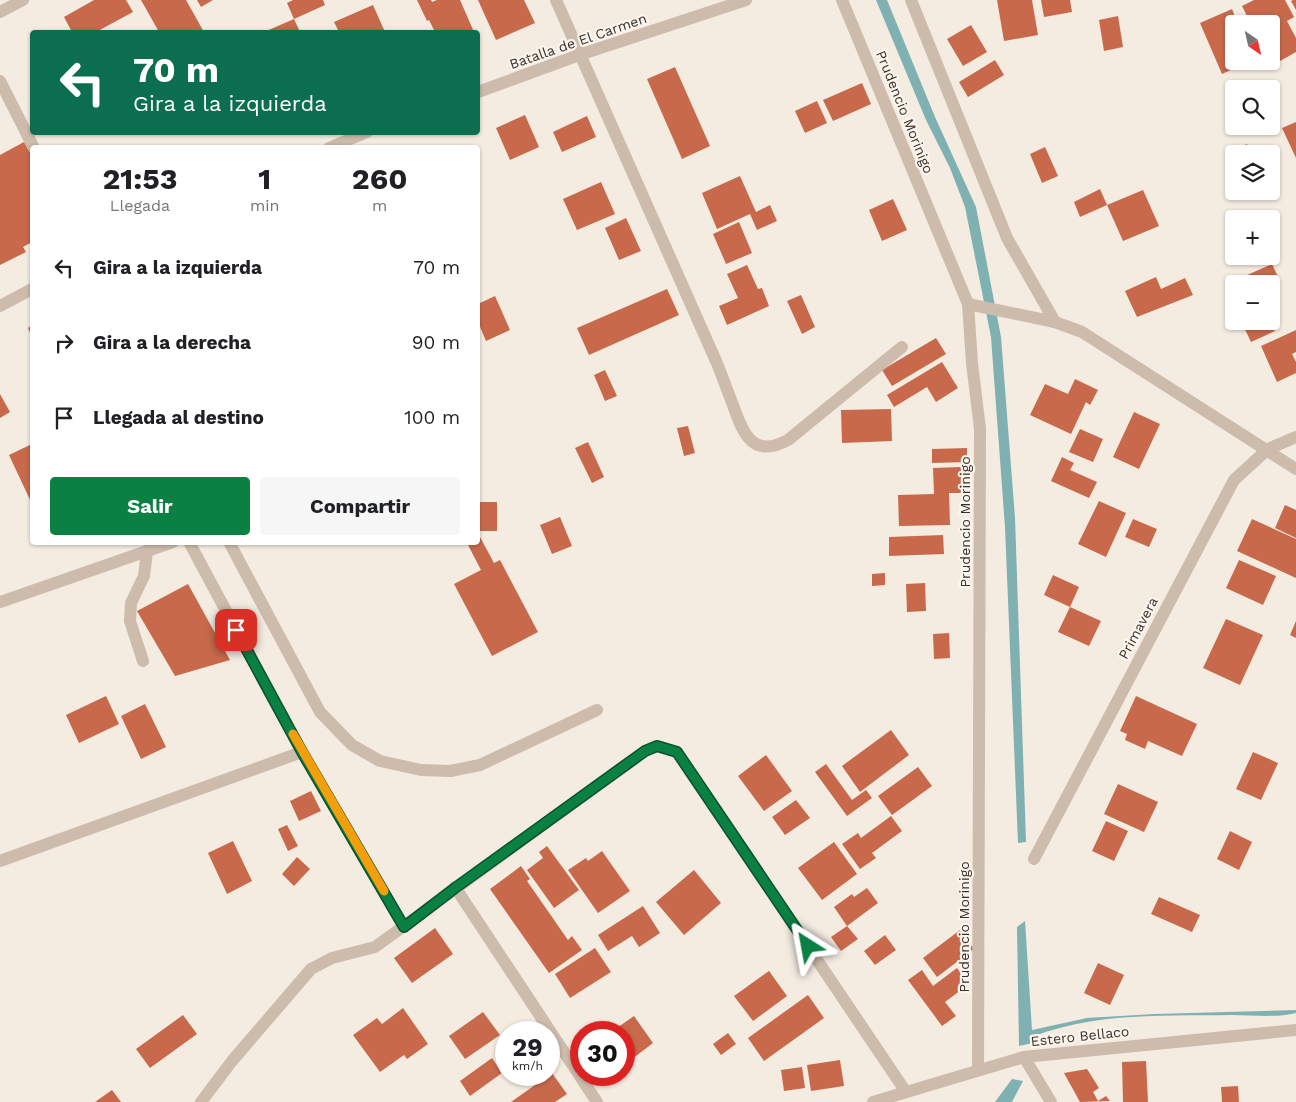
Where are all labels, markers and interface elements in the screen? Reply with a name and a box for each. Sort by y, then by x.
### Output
street label: Batalla de El Carmen [507,10,649,72]
north arrow [1225,15,1280,70]
map controls [1225,15,1280,330]
street label: Prudencio Morinigo [873,48,937,176]
text: 70 m [133,49,219,91]
icon: left [50,50,115,115]
button: search [1225,80,1280,135]
text: Gira a la izquierda [133,91,327,116]
button: layers [1225,145,1280,200]
text: 21:53 [102,161,178,196]
text: 1 [258,161,271,196]
text: 260 [352,161,408,196]
text: Llegada [110,196,170,215]
text: min [250,196,279,215]
text: m [372,196,387,215]
button: + [1225,210,1280,265]
icon: left [50,254,78,282]
text: Gira a la izquierda [93,256,262,279]
text: 70 m [413,256,460,279]
button: − [1225,275,1280,330]
icon: right [50,329,78,357]
text: Gira a la derecha [93,331,251,354]
text: 90 m [412,331,460,354]
icon: arrive [50,404,78,432]
text: Llegada al destino [93,406,264,429]
text: 100 m [404,406,460,429]
street label: Prudencio Morinigo [957,456,973,588]
button: Salir [50,477,250,535]
button: Compartir [260,477,460,535]
street label: Primavera [1115,594,1161,662]
pin [215,609,257,651]
icon: arrive [222,616,250,644]
street label: Prudencio Morinigo [956,861,972,993]
position arrow [781,919,833,971]
speed limit sign: 30 [570,1021,635,1086]
street label: Estero Bellaco [1030,1023,1130,1049]
text: 29 [512,1033,543,1062]
text: km/h [512,1059,543,1073]

